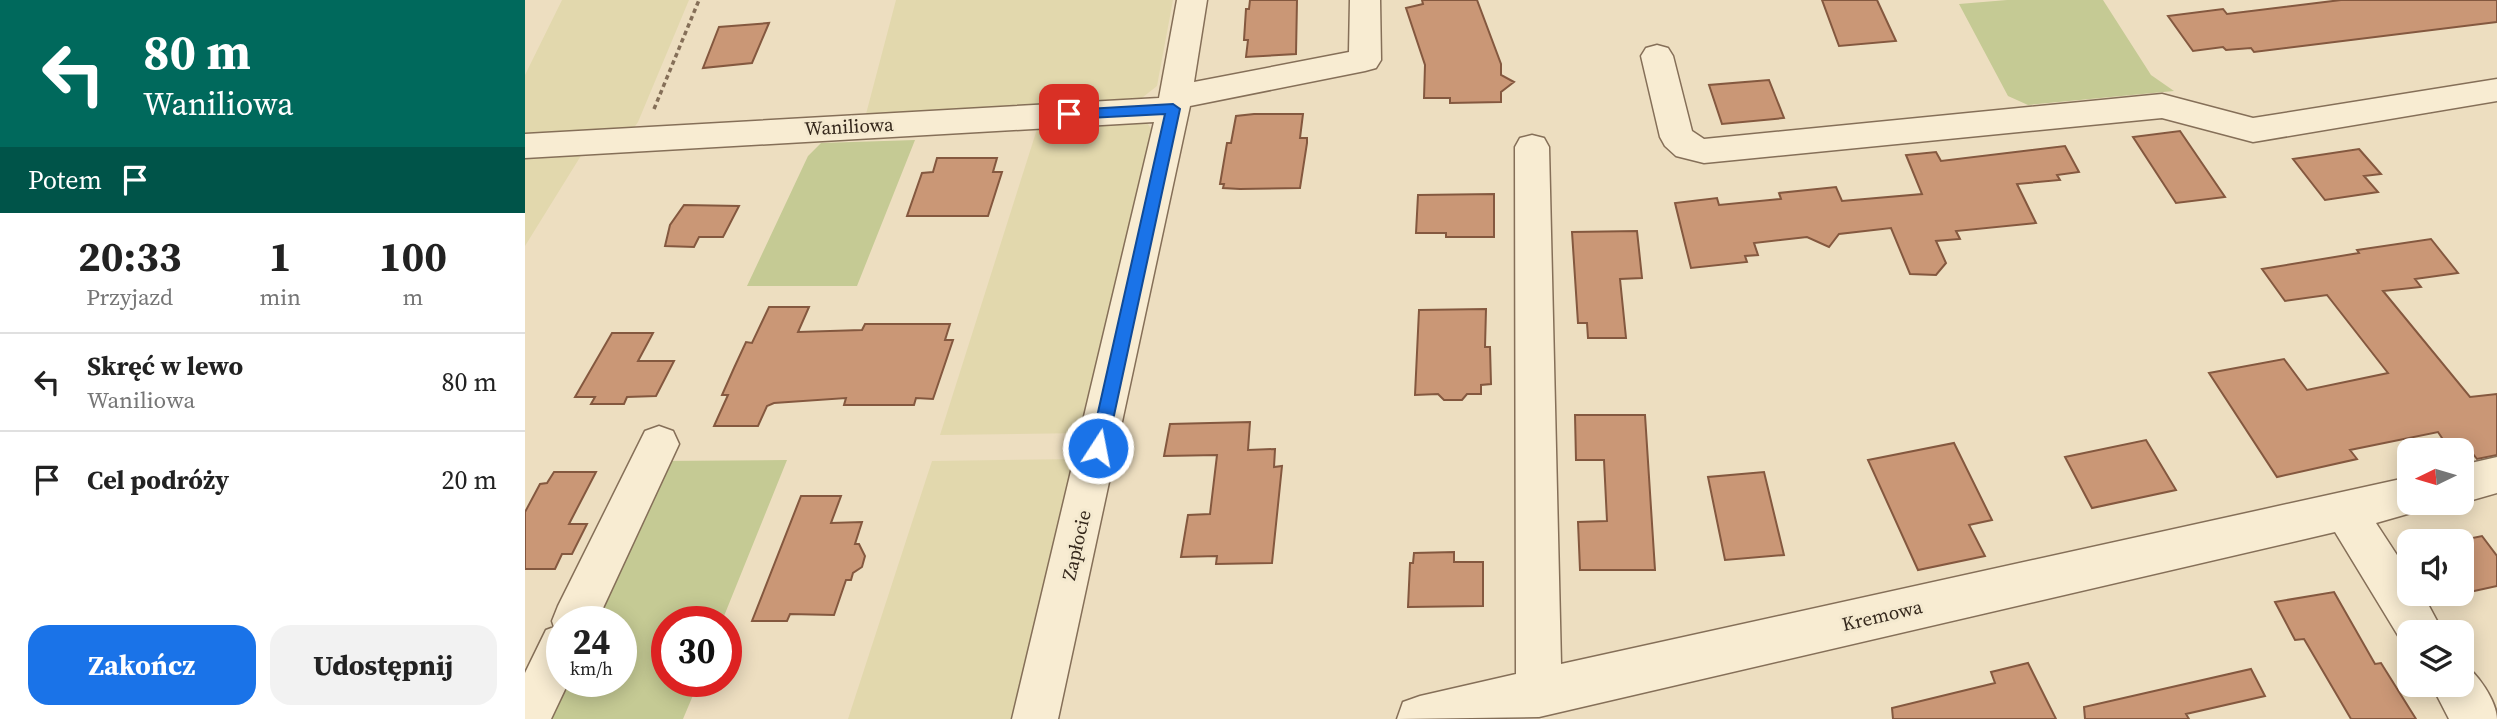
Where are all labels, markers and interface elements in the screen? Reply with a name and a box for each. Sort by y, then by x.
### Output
text: 80 m [143,18,251,85]
icon: left [28,28,119,119]
text: Waniliowa [143,82,293,126]
pin [1039,84,1099,144]
icon: arrive [1050,95,1088,133]
street label: Waniliowa [804,111,895,141]
icon: arrive [116,161,154,199]
text: Potem [28,162,102,198]
text: 20:33 [78,227,182,285]
text: 1 [269,227,292,285]
text: 100 [379,227,447,285]
text: Przyjazd [86,281,173,313]
text: min [259,281,301,313]
text: m [403,281,423,313]
text: Skręć w lewo [87,348,243,384]
icon: left [28,363,66,401]
text: 80 m [442,364,497,400]
text: Waniliowa [87,384,195,416]
position arrow [1061,411,1135,485]
north arrow [2397,438,2475,514]
map controls [2397,438,2474,697]
icon: arrive [28,461,66,499]
text: Cel podróży [87,462,229,498]
text: 20 m [442,462,497,498]
street label: Zapłocie [1055,507,1097,583]
button: sound [2397,529,2474,606]
street label: Kremowa [1839,593,1925,637]
speed limit sign: 30 [651,606,742,697]
text: 24 [573,618,610,666]
button: layers [2397,620,2474,697]
button: Zakończ [28,625,256,705]
button: Udostępnij [270,625,497,705]
text: km/h [570,656,613,681]

